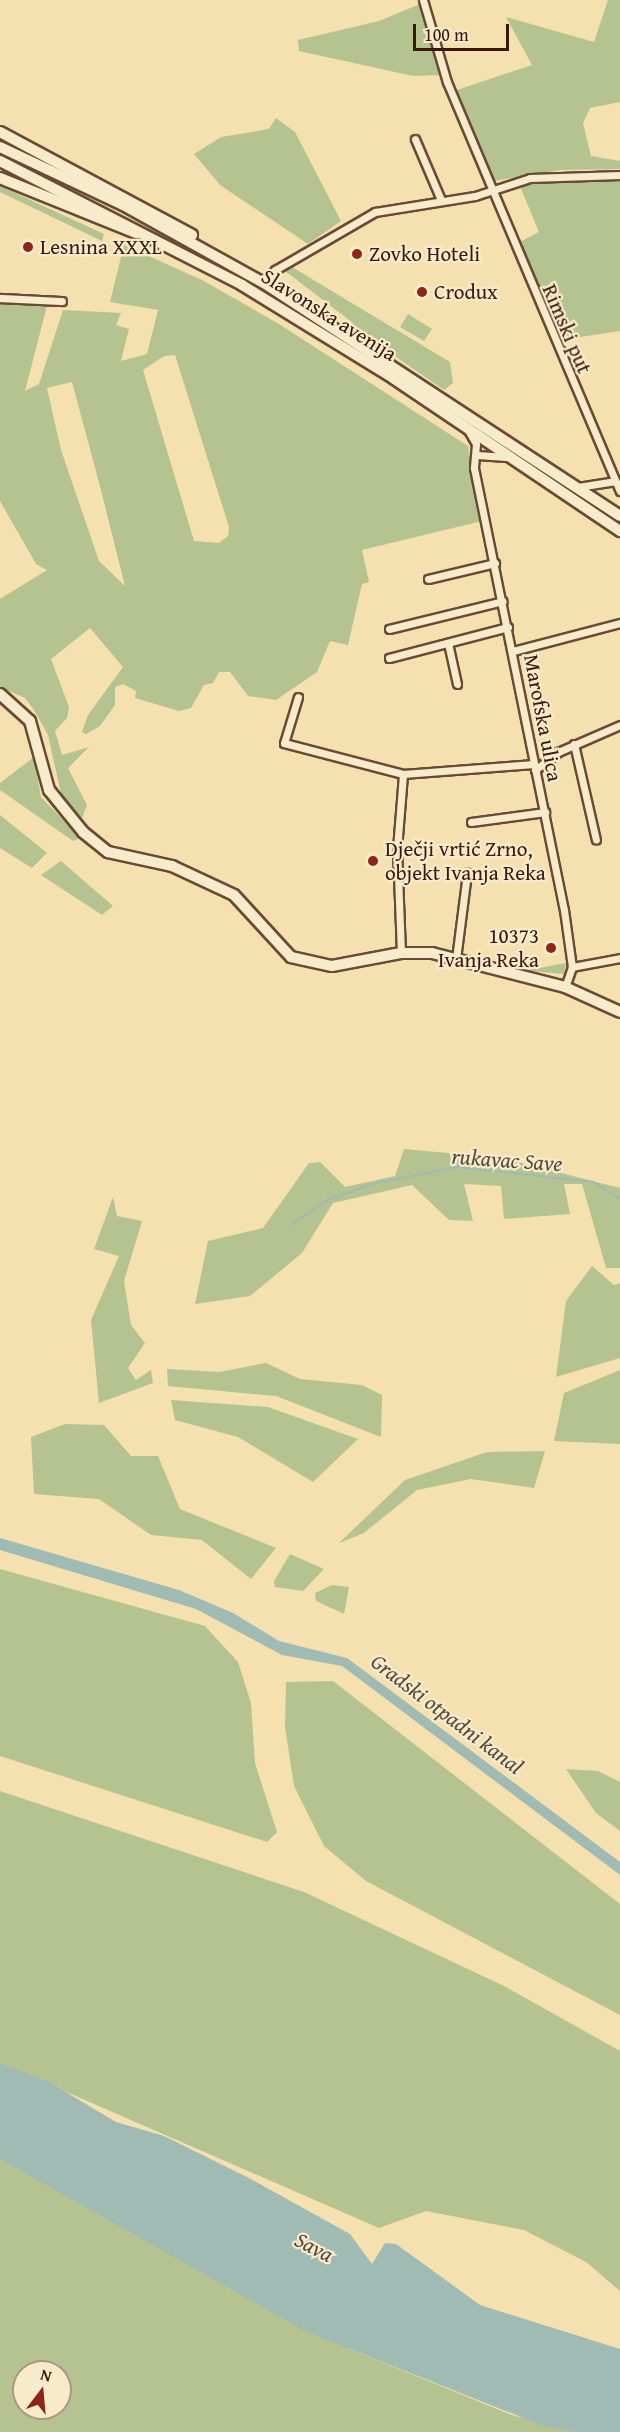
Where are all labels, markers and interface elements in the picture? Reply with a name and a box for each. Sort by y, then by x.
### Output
scale bar [416,12,512,50]
text: 100 m [424,21,469,48]
place label: Lesnina XXXL [40,234,162,260]
marker: Lesnina XXXL [21,240,35,254]
place label: Zovko Hoteli [369,241,480,267]
marker: Zovko Hoteli [350,247,364,261]
street label: Slavonska avenija [257,263,401,367]
place label: Crodux [434,279,498,305]
street label: Rimski put [537,280,597,378]
marker: Crodux [415,285,429,299]
street label: Marofska ulica [518,652,568,784]
place label: Dječji vrtić Zrno, objekt Ivanja Reka [385,836,546,886]
marker: Dječji vrtić Zrno, objekt Ivanja Reka [366,854,380,868]
place label: 10373 Ivanja Reka [438,923,539,973]
marker: 10373 Ivanja Reka [544,941,558,955]
water label: rukavac Save [451,1143,563,1177]
water label: Gradski otpadni kanal [366,1648,528,1780]
water label: Sava [290,2226,338,2268]
north arrow [12,2360,72,2420]
text: N [38,2362,55,2388]

